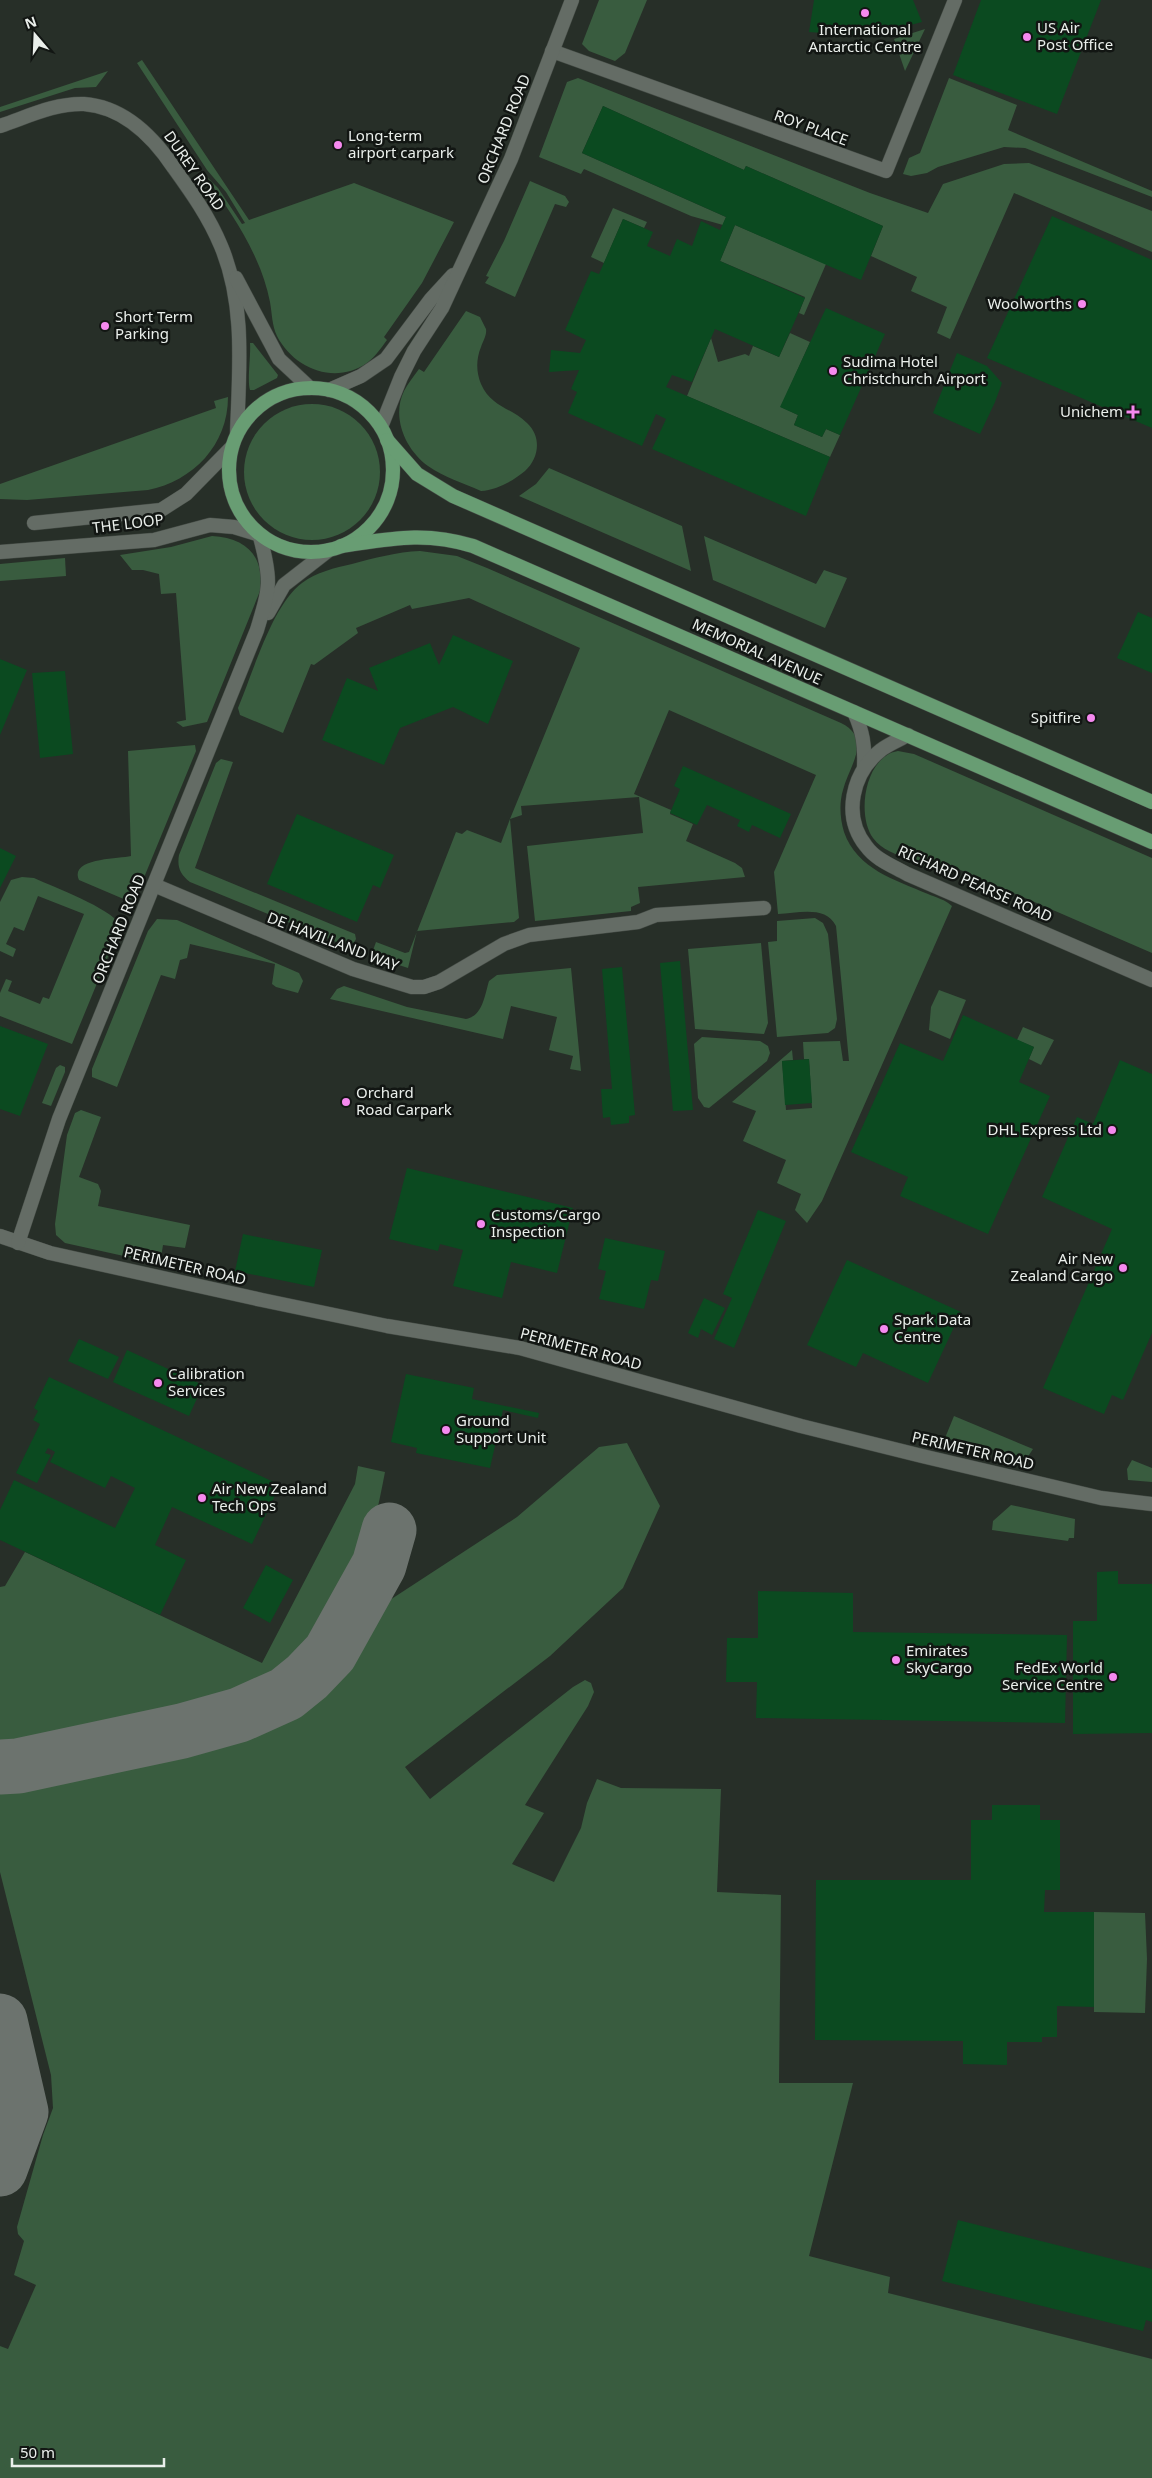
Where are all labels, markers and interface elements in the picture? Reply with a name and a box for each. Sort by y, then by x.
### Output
marker: International Antarctic Centre [859,7,871,19]
north arrow [10,10,60,60]
text: N [22,11,39,33]
place label: US Air Post Office [1037,17,1113,54]
place label: International Antarctic Centre [808,19,922,56]
marker: US Air Post Office [1021,31,1033,43]
street label: ORCHARD ROAD [472,71,534,186]
street label: ROY PLACE [772,104,851,150]
place label: Long-term airport carpark [348,125,454,162]
street label: DUREY ROAD [160,126,230,214]
marker: Long-term airport carpark [332,139,344,151]
place label: Woolworths [987,293,1072,313]
marker: Woolworths [1076,298,1088,310]
place label: Short Term Parking [115,306,193,343]
marker: Short Term Parking [99,320,111,332]
place label: Sudima Hotel Christchurch Airport [843,351,987,388]
marker: Sudima Hotel Christchurch Airport [827,365,839,377]
place label: Unichem [1060,401,1123,421]
marker: Unichem [1127,406,1139,418]
street label: THE LOOP [91,509,165,537]
street label: MEMORIAL AVENUE [689,613,825,689]
place label: Spitfire [1031,707,1081,727]
marker: Spitfire [1085,712,1097,724]
street label: RICHARD PEARSE ROAD [895,840,1056,926]
street label: ORCHARD ROAD [87,871,149,986]
street label: DE HAVILLAND WAY [265,907,403,976]
place label: Orchard Road Carpark [356,1082,452,1119]
marker: Orchard Road Carpark [340,1096,352,1108]
place label: DHL Express Ltd [988,1119,1102,1139]
marker: DHL Express Ltd [1106,1124,1118,1136]
place label: Customs/Cargo Inspection [491,1204,600,1241]
marker: Customs/Cargo Inspection [475,1218,487,1230]
street label: PERIMETER ROAD [122,1241,248,1289]
place label: Air New Zealand Cargo [1011,1248,1113,1285]
marker: Air New Zealand Cargo [1117,1262,1129,1274]
place label: Spark Data Centre [894,1309,971,1346]
street label: PERIMETER ROAD [518,1322,644,1374]
marker: Spark Data Centre [878,1323,890,1335]
place label: Calibration Services [168,1363,245,1400]
marker: Calibration Services [152,1377,164,1389]
place label: Ground Support Unit [456,1410,547,1447]
marker: Ground Support Unit [440,1424,452,1436]
street label: PERIMETER ROAD [910,1426,1036,1474]
place label: Air New Zealand Tech Ops [212,1478,327,1515]
marker: Air New Zealand Tech Ops [196,1492,208,1504]
place label: Emirates SkyCargo [906,1640,972,1677]
marker: Emirates SkyCargo [890,1654,902,1666]
place label: FedEx World Service Centre [1002,1657,1103,1694]
marker: FedEx World Service Centre [1107,1671,1119,1683]
scale bar [12,2436,165,2468]
text: 50 m [20,2442,55,2462]

